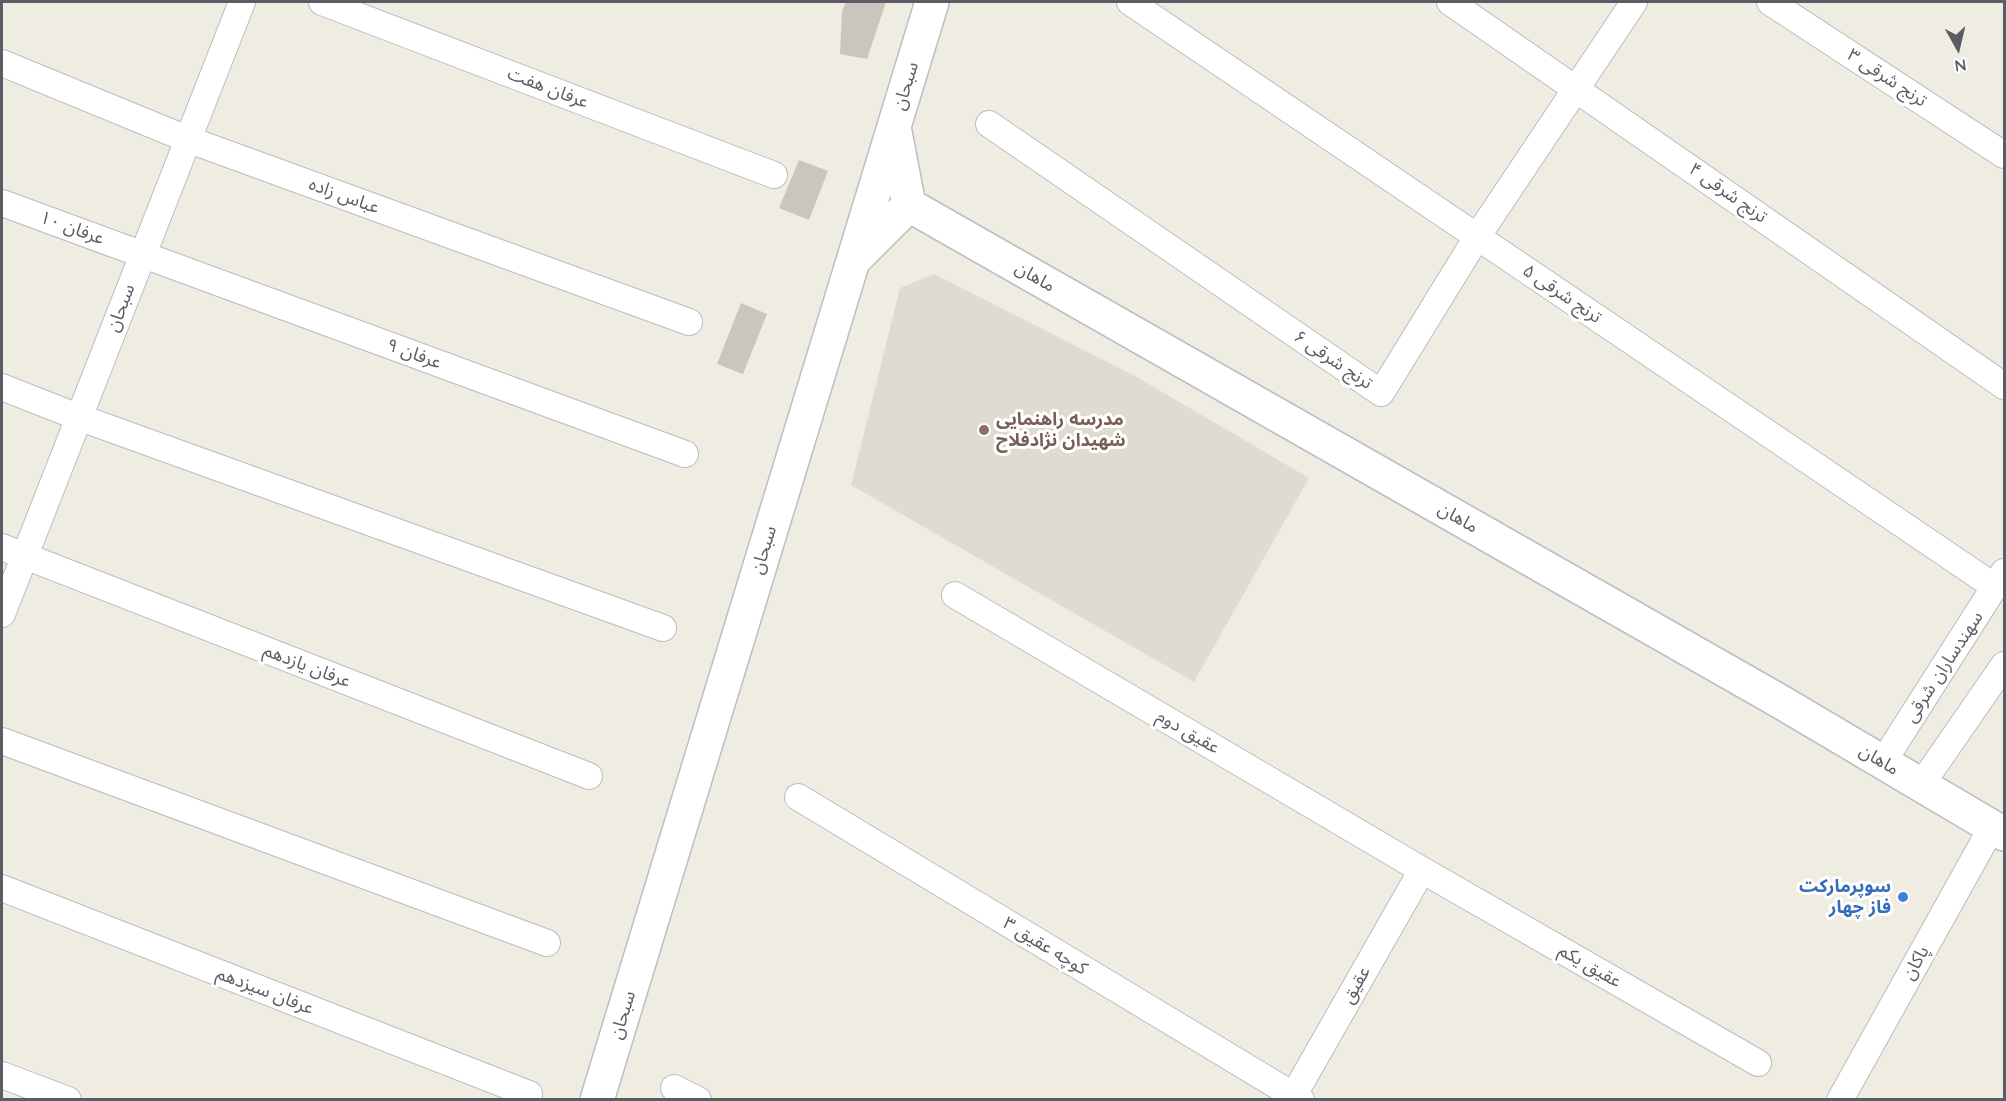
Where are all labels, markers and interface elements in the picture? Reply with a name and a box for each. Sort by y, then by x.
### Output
north arrow [1928,18,1988,78]
street label: ترنج شرقی ۳ [1843,44,1931,112]
text: N [1953,55,1968,77]
street label: سبحان [888,59,924,113]
street label: عرفان هفت [504,63,592,113]
street label: ترنج شرقی ۴ [1685,158,1771,228]
street label: عباس زاده [306,173,382,219]
street label: عرفان ۱۰ [37,206,107,250]
street label: ماهان [1011,257,1059,297]
street label: ترنج شرقی ۵ [1518,260,1606,328]
street label: سبحان [102,281,140,335]
street label: ترنج شرقی ۶ [1289,326,1377,394]
street label: عرفان ۹ [384,334,444,374]
place label: مدرسه راهنمایی شهیدان نژادفلاح [996,409,1126,452]
marker: مدرسه راهنمایی شهیدان نژادفلاح [977,423,991,437]
street label: ماهان [1434,498,1482,538]
street label: سبحان [746,523,782,577]
street label: سهندساران شرقی [1900,607,1988,727]
street label: عرفان یازدهم [260,639,354,693]
street label: عقیق دوم [1153,705,1223,759]
street label: ماهان [1855,740,1903,780]
place label: سوپرمارکت فاز چهار [1799,876,1891,918]
marker: سوپرمارکت فاز چهار [1896,890,1910,904]
street label: کوچه عقیق ۳ [999,912,1091,980]
street label: عقیق یکم [1555,939,1625,993]
street label: پاکان [1898,942,1934,984]
street label: عرفان سیزدهم [213,963,317,1019]
street label: عقیق [1337,963,1375,1007]
street label: سبحان [605,988,641,1042]

